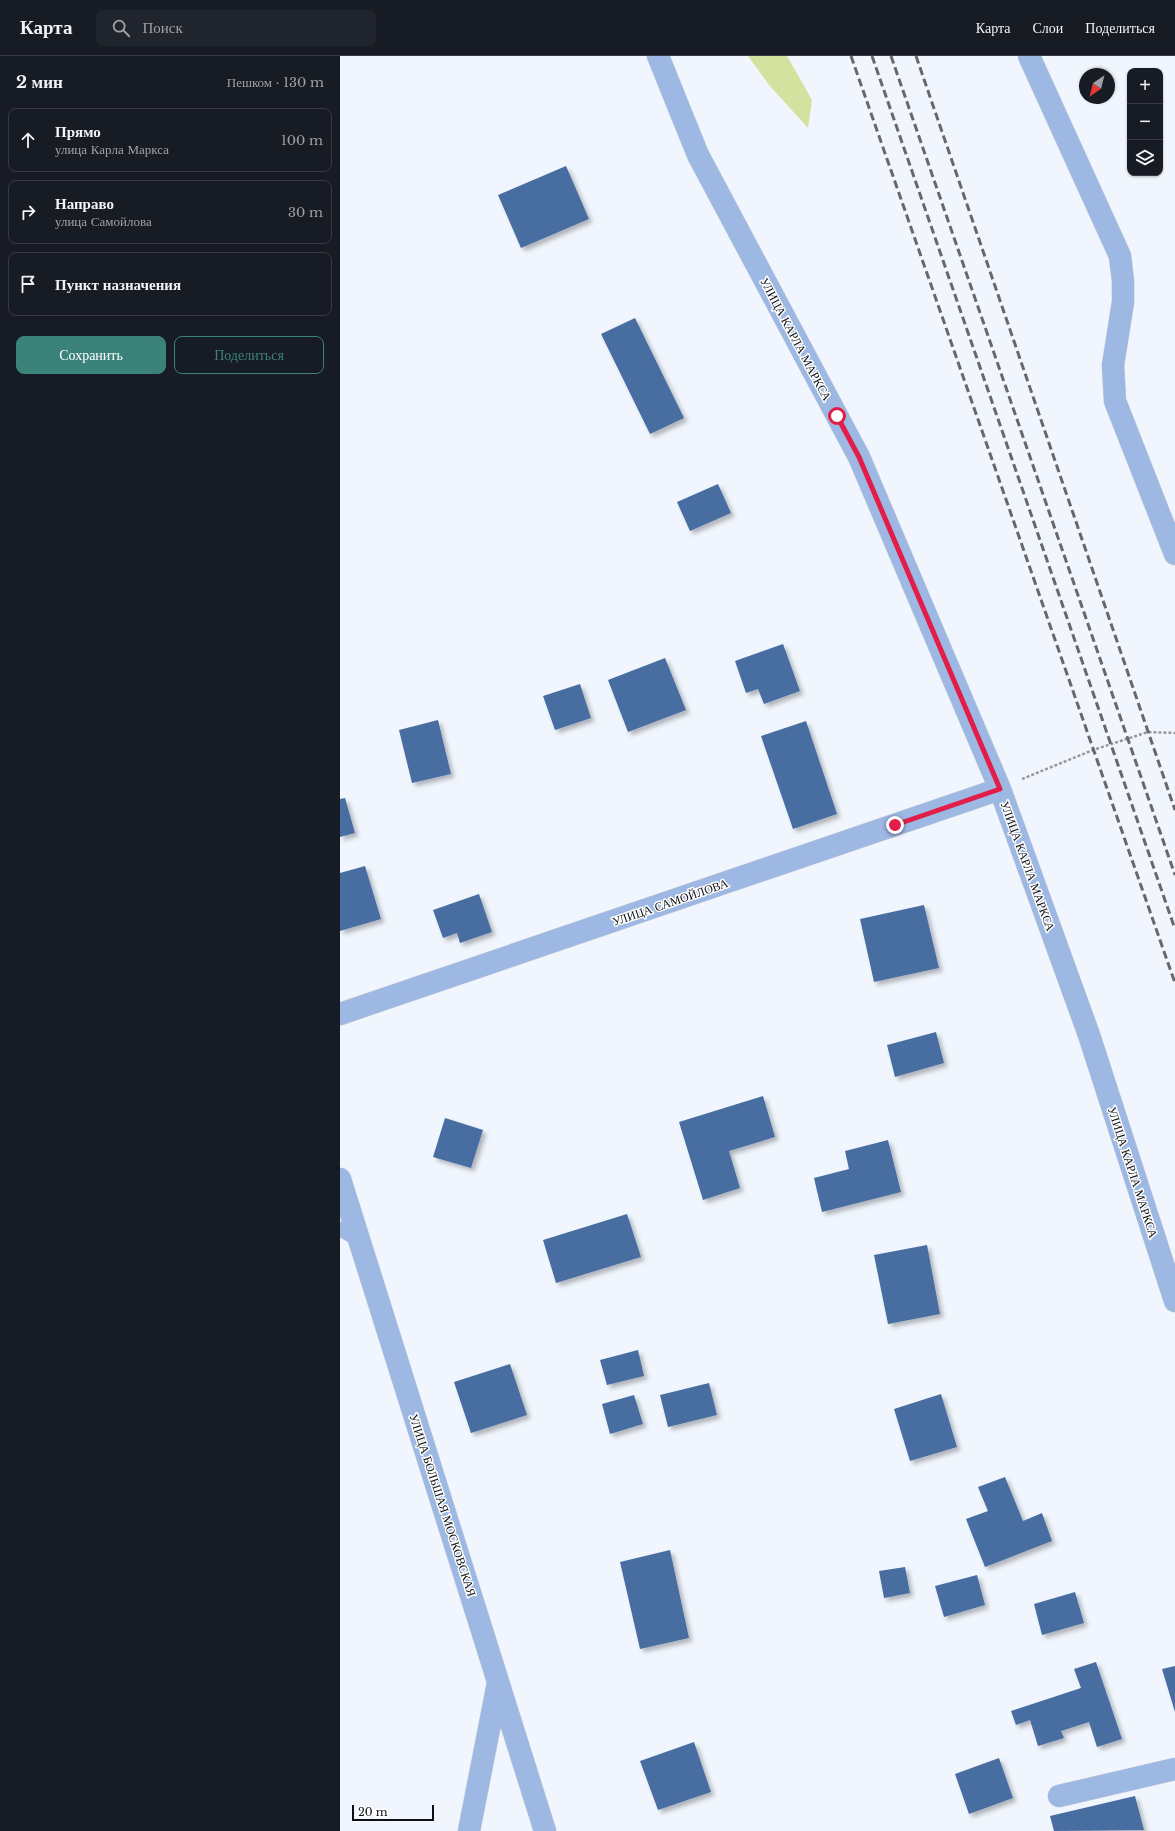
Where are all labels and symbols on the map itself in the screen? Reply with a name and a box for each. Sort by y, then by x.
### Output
north arrow [1079,68,1115,104]
street label: УЛИЦА КАРЛА МАРКСА [757,275,835,403]
route start [828,407,846,425]
street label: УЛИЦА КАРЛА МАРКСА [997,799,1059,933]
route end [886,816,904,834]
street label: УЛИЦА САМОЙЛОВА [610,875,730,929]
street label: УЛИЦА КАРЛА МАРКСА [1105,1104,1161,1240]
street label: УЛИЦА БОЛЬШАЯ МОСКОВСКАЯ [406,1412,480,1598]
scale bar [352,1803,434,1822]

